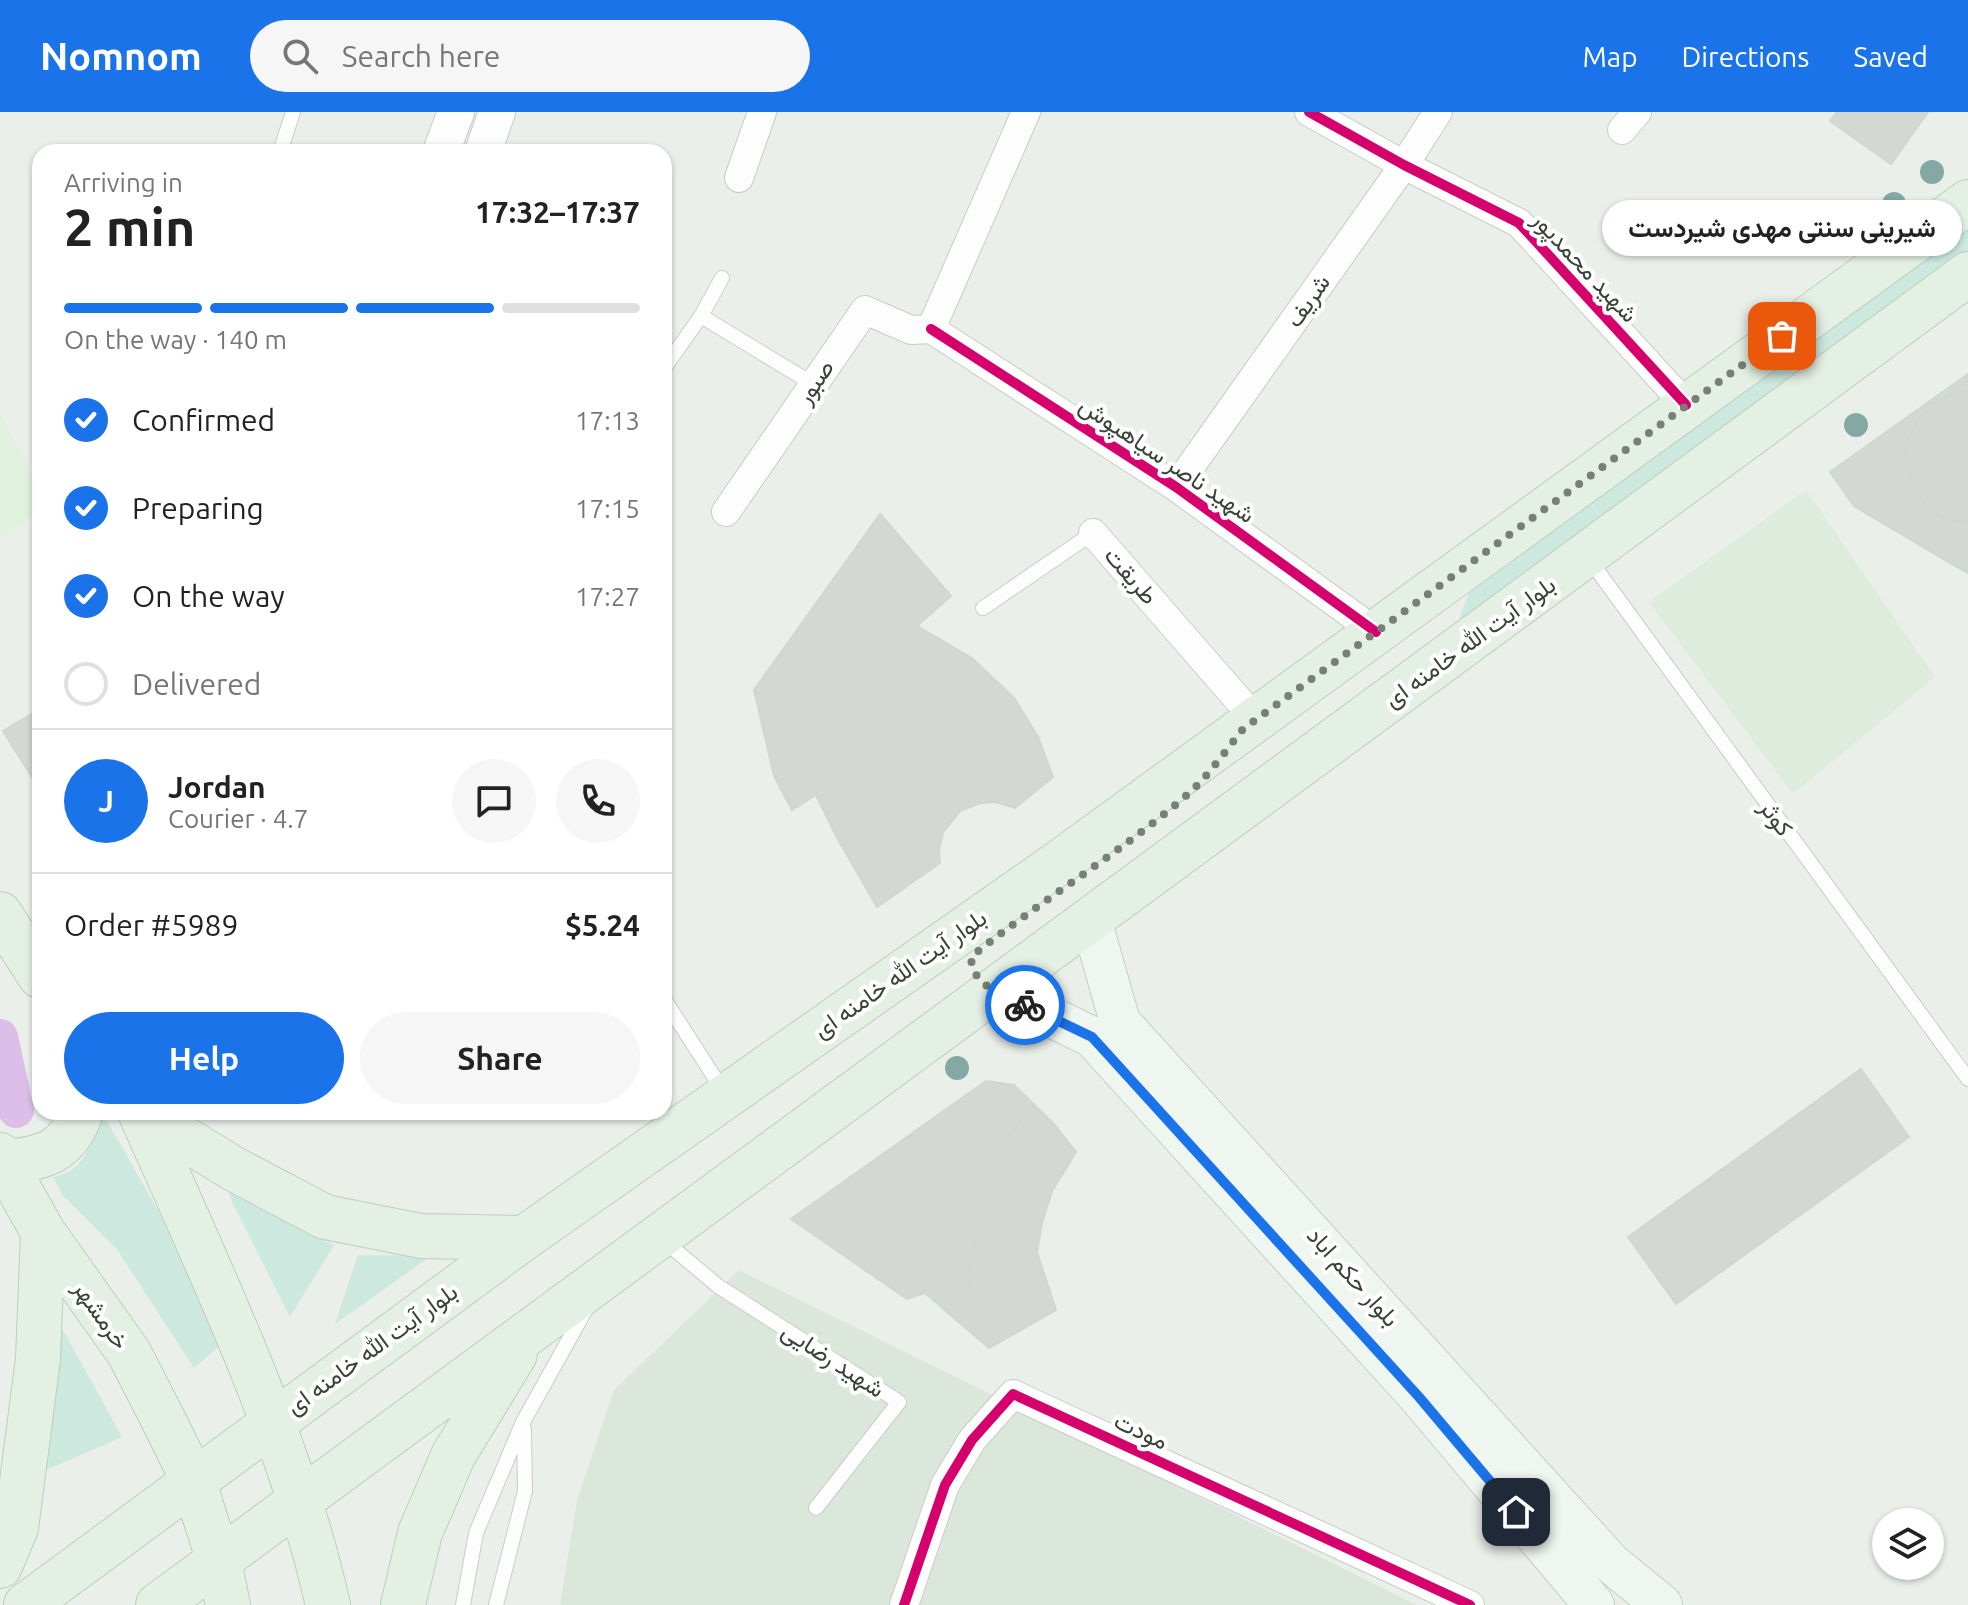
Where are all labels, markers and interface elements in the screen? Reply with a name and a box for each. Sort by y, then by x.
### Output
search box [250,20,810,92]
icon: search [278,34,322,78]
text: Nomnom [40,35,202,77]
text: Search here [342,39,500,73]
text: Map [1582,41,1638,72]
text: Directions [1682,41,1809,72]
text: Saved [1853,41,1928,72]
text: Arriving in [64,168,183,197]
text: 17:32–17:37 [475,195,640,229]
text: 2 min [64,198,195,256]
callout: شیرینی سنتی مهدی شیردست [1602,200,1962,256]
street label: شهید محمدپور [1524,205,1643,330]
text: شیرینی سنتی مهدی شیردست [1628,213,1936,242]
street label: شریف [1280,269,1337,333]
pin [1748,302,1816,370]
icon: bag [1760,314,1804,358]
text: On the way · 140 m [64,325,287,354]
street label: صبور [790,355,841,411]
street label: شهید ناصر سیاهپوش [1073,391,1260,531]
icon: check [64,398,108,442]
text: Confirmed [132,403,275,437]
text: 17:13 [575,406,640,435]
icon: check [64,486,108,530]
text: Preparing [132,491,264,525]
text: 17:15 [575,494,640,523]
street label: طریقت [1098,542,1163,611]
street label: بلوار آیت الله خامنه ای [1379,570,1562,714]
icon: check [64,574,108,618]
text: On the way [132,579,285,613]
text: 17:27 [575,582,640,611]
text: Delivered [132,667,261,701]
button: chat [452,759,536,843]
button: phone [556,759,640,843]
text: Jordan [168,770,266,804]
text: J [98,784,114,818]
street label: کوثر [1752,794,1798,842]
text: Courier · 4.7 [168,804,308,833]
street label: بلوار آیت الله خامنه ای [808,904,993,1045]
text: Order #5989 [64,908,238,942]
text: $5.24 [565,908,640,942]
courier [985,965,1065,1045]
icon: bike [1003,983,1047,1027]
button: Help [64,1012,344,1104]
button: Share [360,1012,640,1104]
street label: بلوار حکم اباد [1300,1222,1405,1334]
street label: خرمشهر [66,1274,135,1355]
street label: بلوار آیت الله خامنه ای [281,1277,464,1421]
street label: شهید رضایی [776,1316,890,1404]
street label: مودت [1109,1406,1172,1456]
pin [1482,1478,1550,1546]
icon: home [1494,1490,1538,1534]
map controls [1872,1508,1944,1580]
button: layers [1872,1508,1944,1580]

